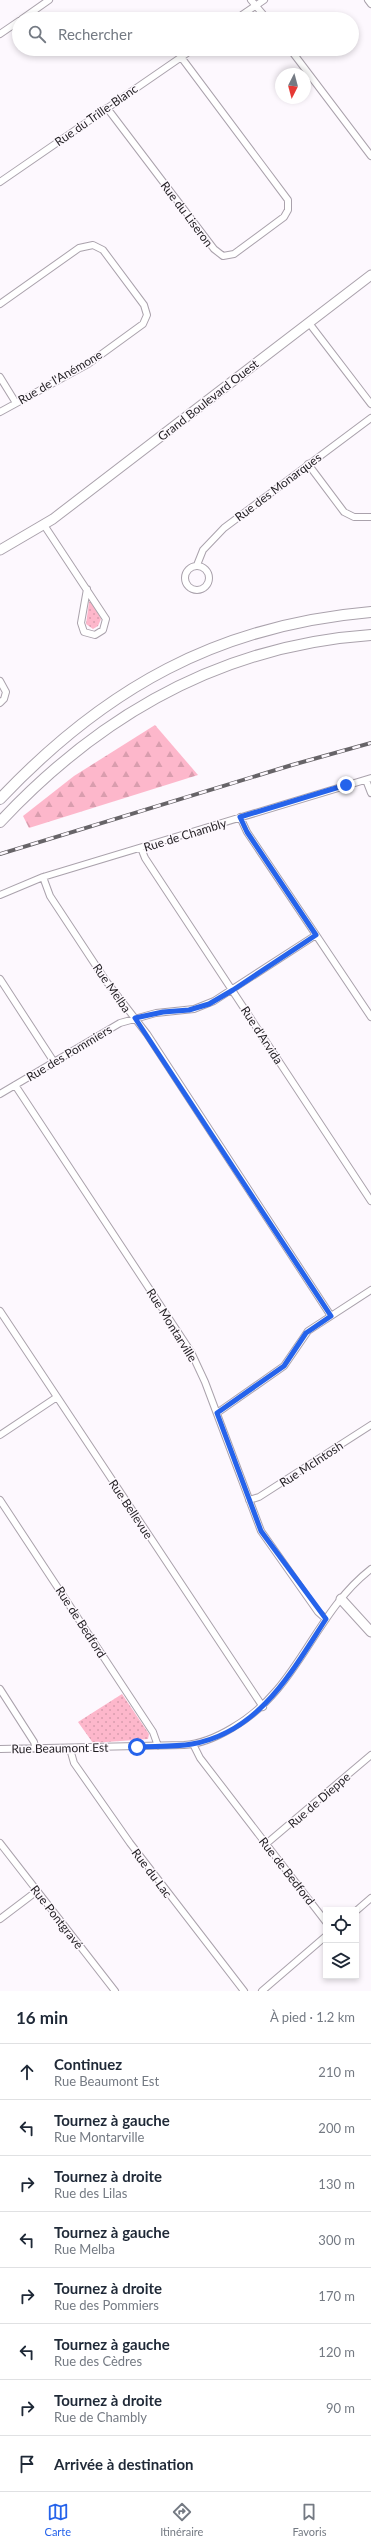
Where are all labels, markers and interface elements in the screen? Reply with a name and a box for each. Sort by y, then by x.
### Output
search box [12,12,359,56]
icon: search [26,23,48,45]
text: Rechercher [58,25,132,43]
north arrow [275,68,311,104]
street label: Rue du Trille-Blanc [52,81,141,149]
street label: Rue du Liseron [158,178,216,250]
street label: Rue de l'Anémone [15,347,105,407]
street label: Grand Boulevard Ouest [155,356,262,444]
street label: Rue des Monarques [232,450,324,524]
route end [337,776,355,794]
street label: Rue de Chambly [142,815,229,855]
street label: Rue Melba [90,961,134,1015]
street label: Rue d'Arvida [238,1003,286,1067]
street label: Rue des Pommiers [24,1022,114,1084]
street label: Rue Montarville [144,1286,200,1364]
street label: Rue McIntosh [276,1438,346,1490]
street label: Rue Bellevue [106,1476,156,1542]
street label: Rue de Bedford [52,1584,110,1660]
route start [128,1738,146,1756]
street label: Rue Beaumont Est [11,1740,109,1756]
street label: Rue de Dieppe [285,1769,353,1831]
street label: Rue de Bedford [256,1834,318,1908]
street label: Rue du Lac [129,1845,176,1901]
street label: Rue Pontgravé [27,1882,87,1952]
map controls [323,1907,359,1979]
button: locate [323,1907,359,1943]
button: layers [323,1943,359,1979]
text: 16 min [16,2007,68,2028]
text: À pied · 1.2 km [270,2009,355,2025]
text: Continuez [54,2055,122,2073]
icon: ahead [16,2061,38,2083]
text: 210 m [318,2064,355,2080]
text: Rue Beaumont Est [54,2073,159,2089]
text: Tournez à gauche [54,2111,170,2129]
icon: left [16,2117,38,2139]
text: 200 m [318,2120,355,2136]
text: Rue Montarville [54,2129,144,2145]
text: Tournez à droite [54,2167,162,2185]
icon: right [16,2173,38,2195]
text: 130 m [318,2176,355,2192]
text: Rue des Lilas [54,2185,127,2201]
text: Tournez à gauche [54,2223,170,2241]
icon: left [16,2229,38,2251]
text: 300 m [318,2232,355,2248]
text: Rue Melba [54,2241,115,2257]
text: Tournez à droite [54,2279,162,2297]
icon: right [16,2285,38,2307]
text: 170 m [318,2288,355,2304]
text: Rue des Pommiers [54,2297,159,2313]
text: Tournez à gauche [54,2335,170,2353]
icon: left [16,2341,38,2363]
text: 120 m [318,2344,355,2360]
text: Rue des Cèdres [54,2353,142,2369]
text: Tournez à droite [54,2391,162,2409]
icon: right [16,2397,38,2419]
text: 90 m [326,2400,355,2416]
text: Rue de Chambly [54,2409,147,2425]
icon: arrive [16,2453,38,2475]
text: Arrivée à destination [54,2455,193,2473]
tab: Carte [45,2501,71,2538]
tab: Itinéraire [160,2501,203,2538]
tab: Favoris [292,2501,326,2538]

